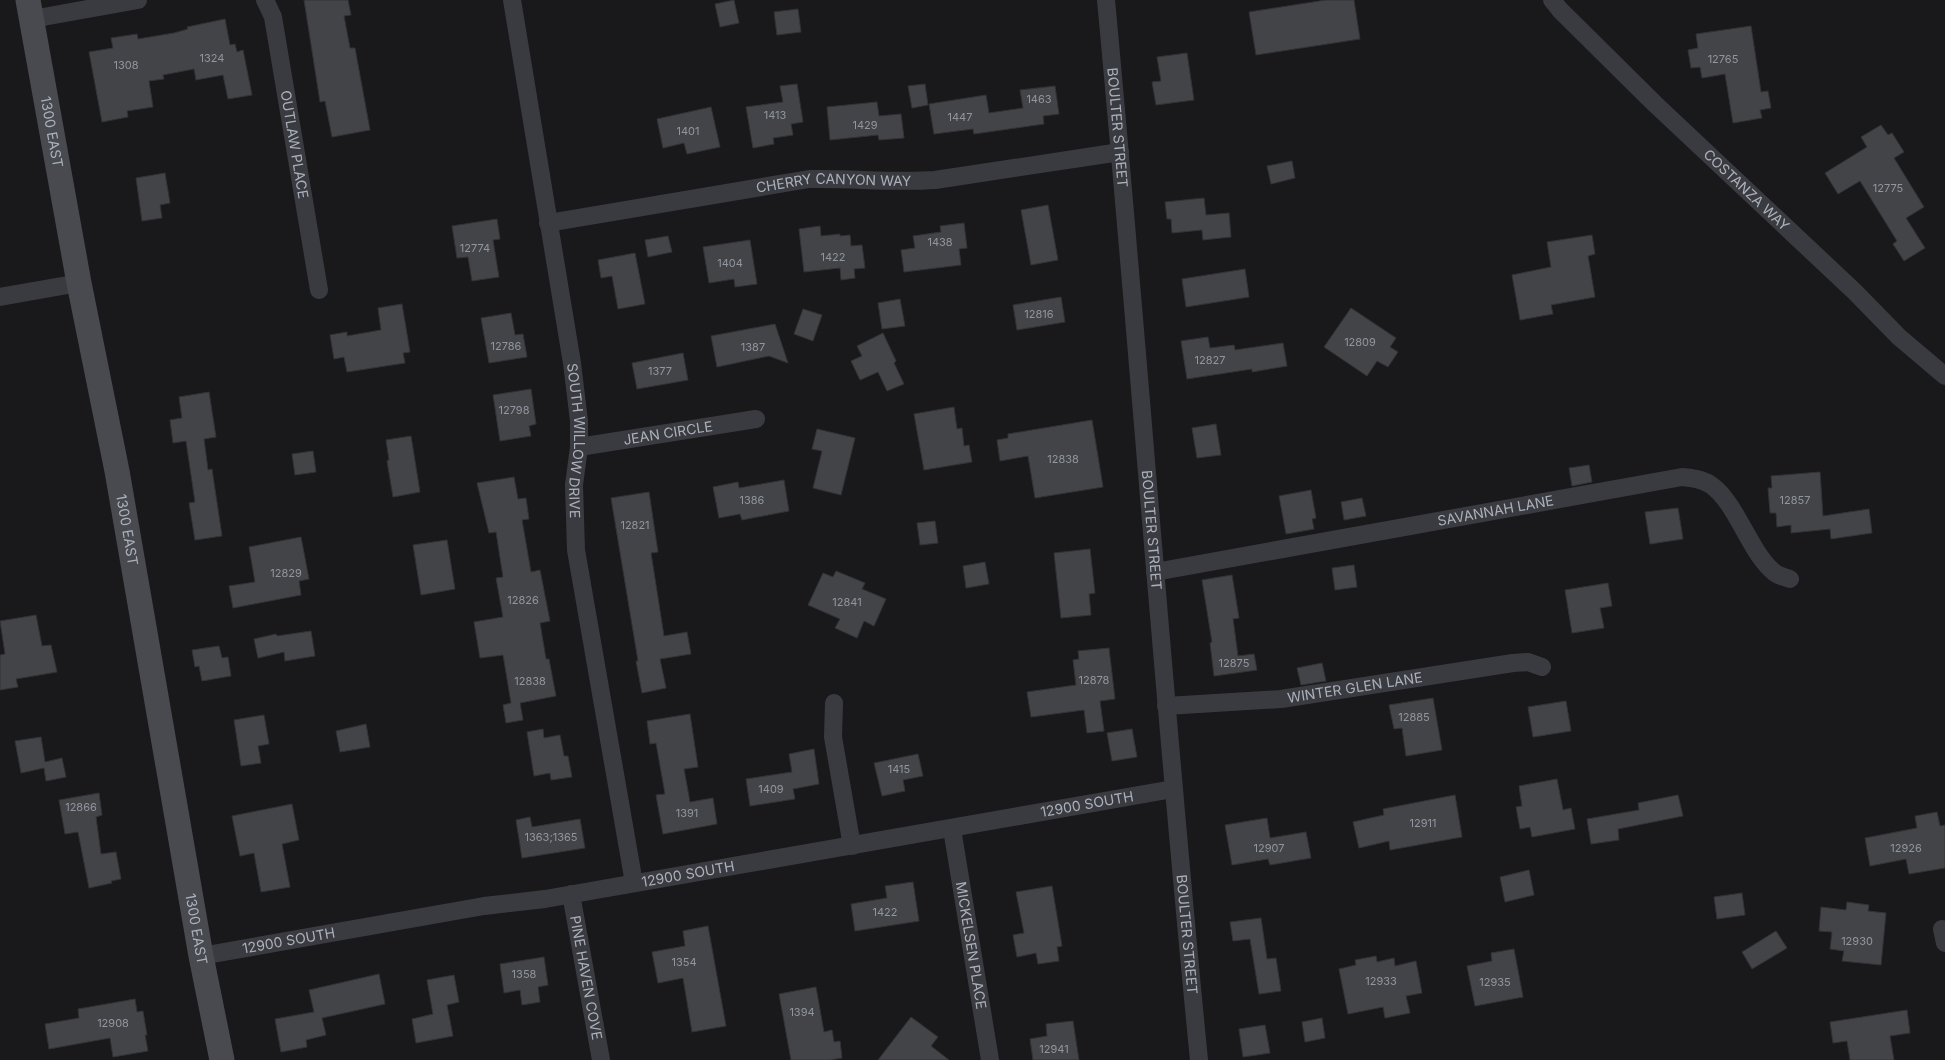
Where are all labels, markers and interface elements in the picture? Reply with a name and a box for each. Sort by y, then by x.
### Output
house number: 1324 [200,51,224,65]
house number: 12765 [1708,52,1739,66]
house number: 1308 [113,58,139,72]
street label: BOULTER STREET [1104,67,1132,188]
street label: OUTLAW PLACE [277,89,312,200]
house number: 1463 [1026,92,1052,106]
street label: 1300 EAST [37,95,67,169]
house number: 1413 [764,108,787,122]
house number: 1447 [948,110,972,124]
house number: 1429 [852,118,878,132]
house number: 1401 [677,124,700,138]
street label: COSTANZA WAY [1700,145,1794,234]
street label: CHERRY CANYON WAY [755,170,912,196]
house number: 12775 [1873,181,1904,195]
house number: 1438 [927,235,953,249]
house number: 12774 [460,241,490,255]
house number: 1422 [821,250,846,264]
house number: 1404 [717,256,743,270]
house number: 12816 [1024,307,1054,321]
house number: 12809 [1344,335,1376,349]
house number: 12786 [491,339,522,353]
house number: 1387 [741,340,765,354]
house number: 12827 [1195,353,1225,367]
street label: SOUTH WILLOW DRIVE [564,362,588,519]
house number: 1377 [648,364,672,378]
house number: 12798 [499,403,530,417]
street label: JEAN CIRCLE [622,417,714,448]
house number: 12838 [1047,452,1079,466]
street label: BOULTER STREET [1139,469,1166,591]
street label: SAVANNAH LANE [1436,491,1555,529]
street label: 1300 EAST [113,493,142,567]
house number: 1386 [740,493,765,507]
house number: 12857 [1780,493,1810,507]
house number: 12821 [620,518,650,532]
house number: 12829 [270,566,302,580]
house number: 12826 [507,593,539,607]
house number: 12841 [832,595,862,609]
house number: 12875 [1219,656,1250,670]
street label: WINTER GLEN LANE [1286,668,1424,706]
house number: 12878 [1079,673,1110,687]
house number: 12838 [514,674,546,688]
house number: 12885 [1398,710,1430,724]
house number: 1415 [888,762,911,776]
house number: 1409 [758,782,784,796]
street label: 12900 SOUTH [1039,787,1135,820]
house number: 12866 [65,800,97,814]
house number: 1391 [676,806,698,820]
house number: 12911 [1410,816,1436,830]
house number: 1363;1365 [525,830,578,844]
house number: 12907 [1254,841,1284,855]
house number: 12926 [1890,841,1922,855]
street label: 12900 SOUTH [640,857,736,890]
street label: BOULTER STREET [1173,874,1202,995]
street label: MICKELSEN PLACE [953,880,991,1010]
street label: 1300 EAST [182,892,211,966]
house number: 1422 [873,905,898,919]
street label: PINE HAVEN COVE [567,914,606,1041]
street label: 12900 SOUTH [241,923,336,957]
house number: 12930 [1841,934,1873,948]
house number: 1354 [671,955,697,969]
house number: 1358 [512,967,537,981]
house number: 12933 [1365,974,1397,988]
house number: 12935 [1479,975,1511,989]
house number: 1394 [789,1005,815,1019]
house number: 12908 [97,1016,129,1030]
house number: 12941 [1039,1042,1069,1056]

